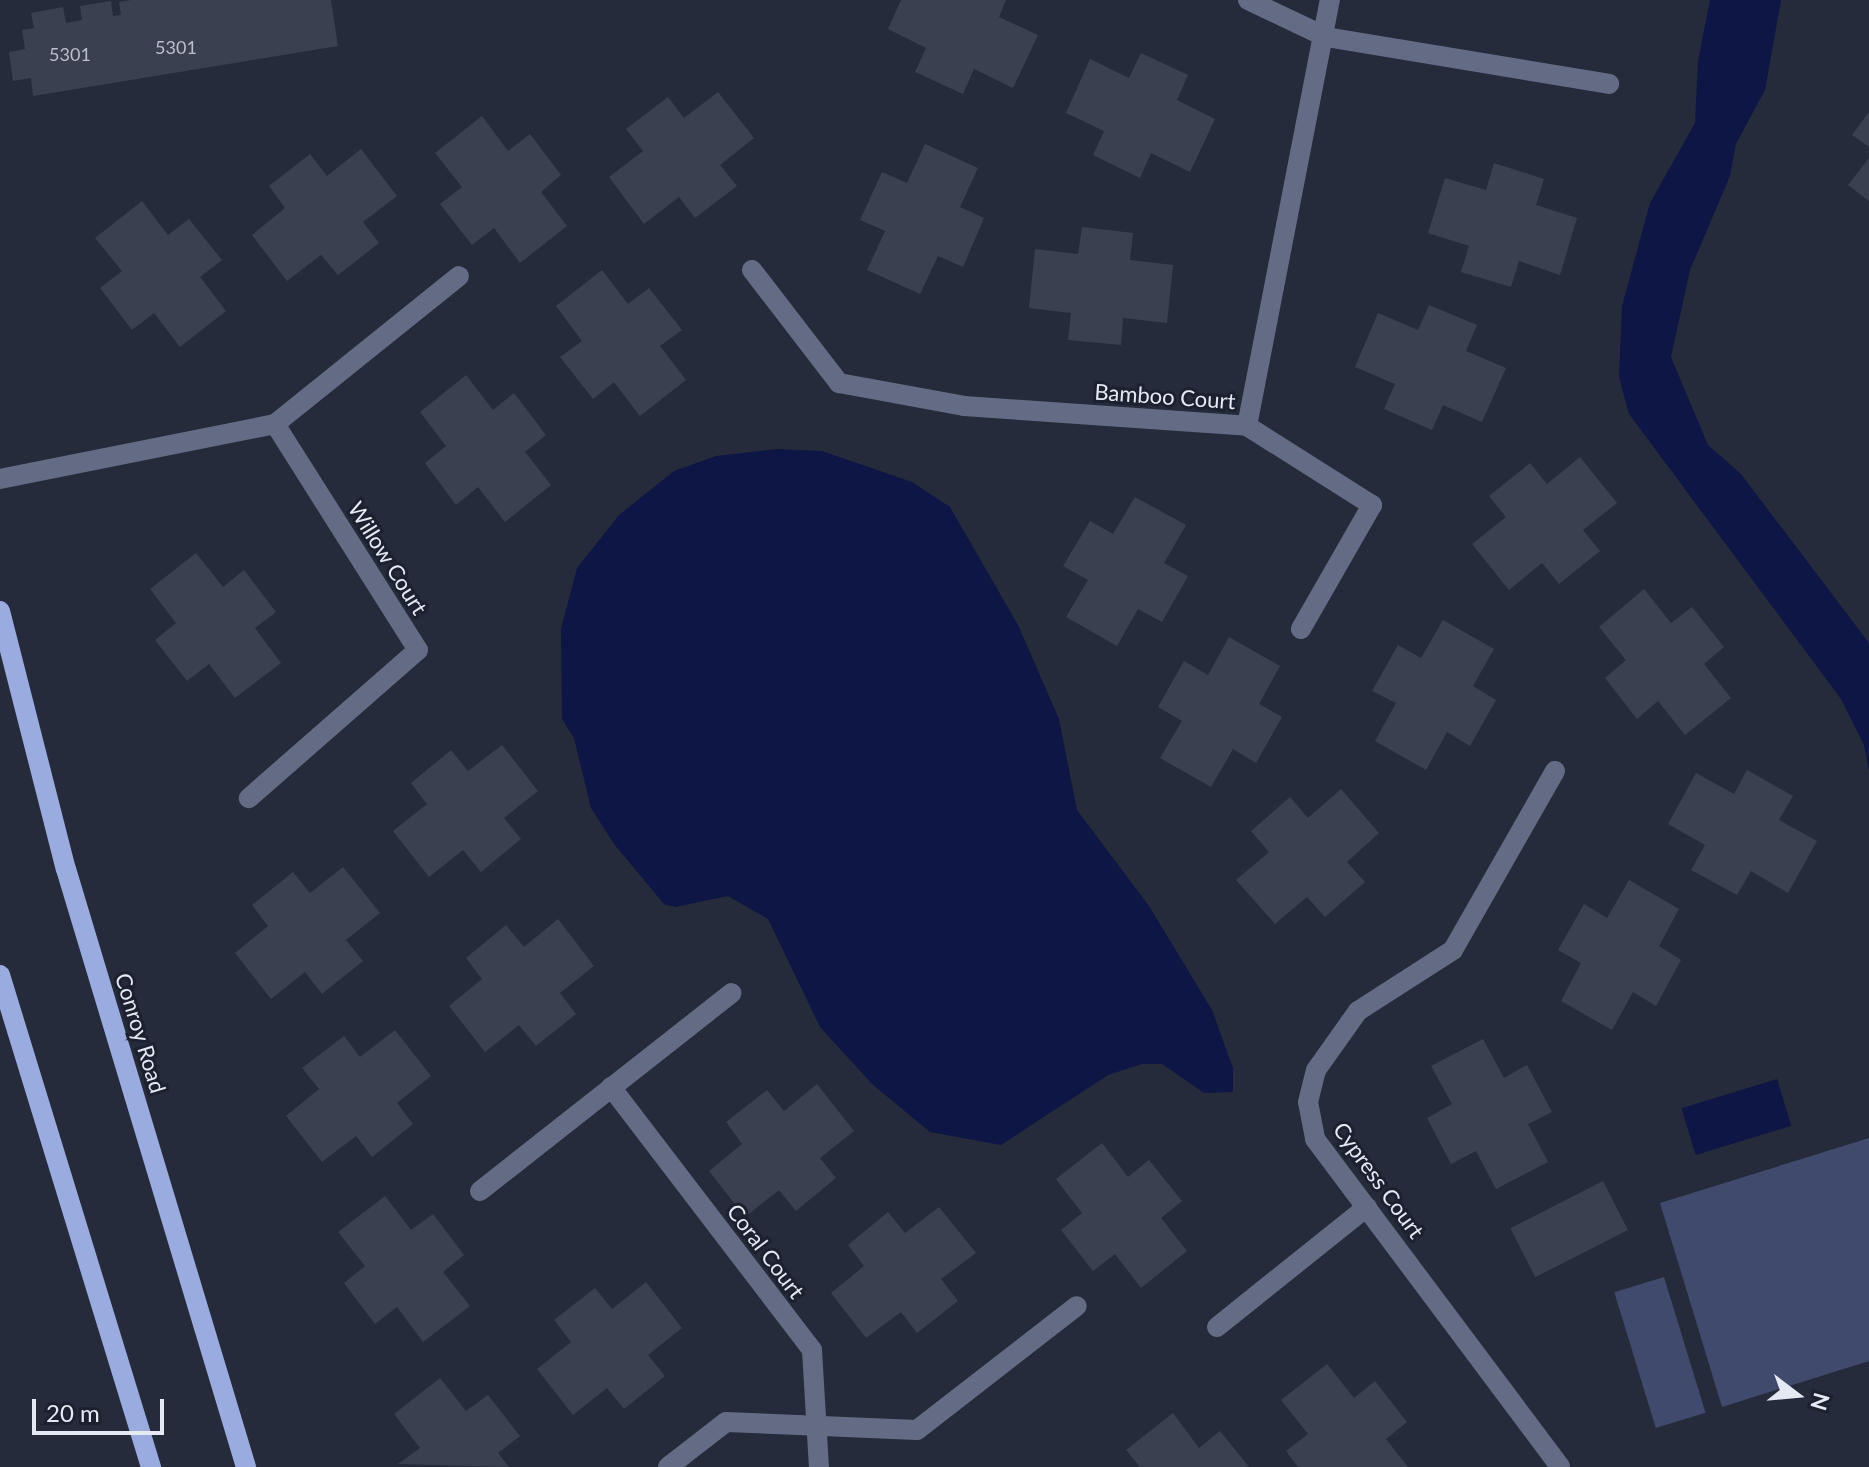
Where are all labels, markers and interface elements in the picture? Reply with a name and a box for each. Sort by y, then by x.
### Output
house number: 5301 [155,36,197,58]
house number: 5301 [49,43,91,65]
street label: Bamboo Court [1094,378,1236,414]
street label: Willow Court [343,496,433,620]
street label: Conroy Road [110,970,172,1096]
street label: Cypress Court [1328,1117,1430,1243]
street label: Coral Court [722,1198,810,1304]
north arrow [1757,1355,1837,1435]
scale bar [36,1383,168,1433]
text: N [1805,1390,1836,1414]
text: 20 m [46,1398,100,1427]

